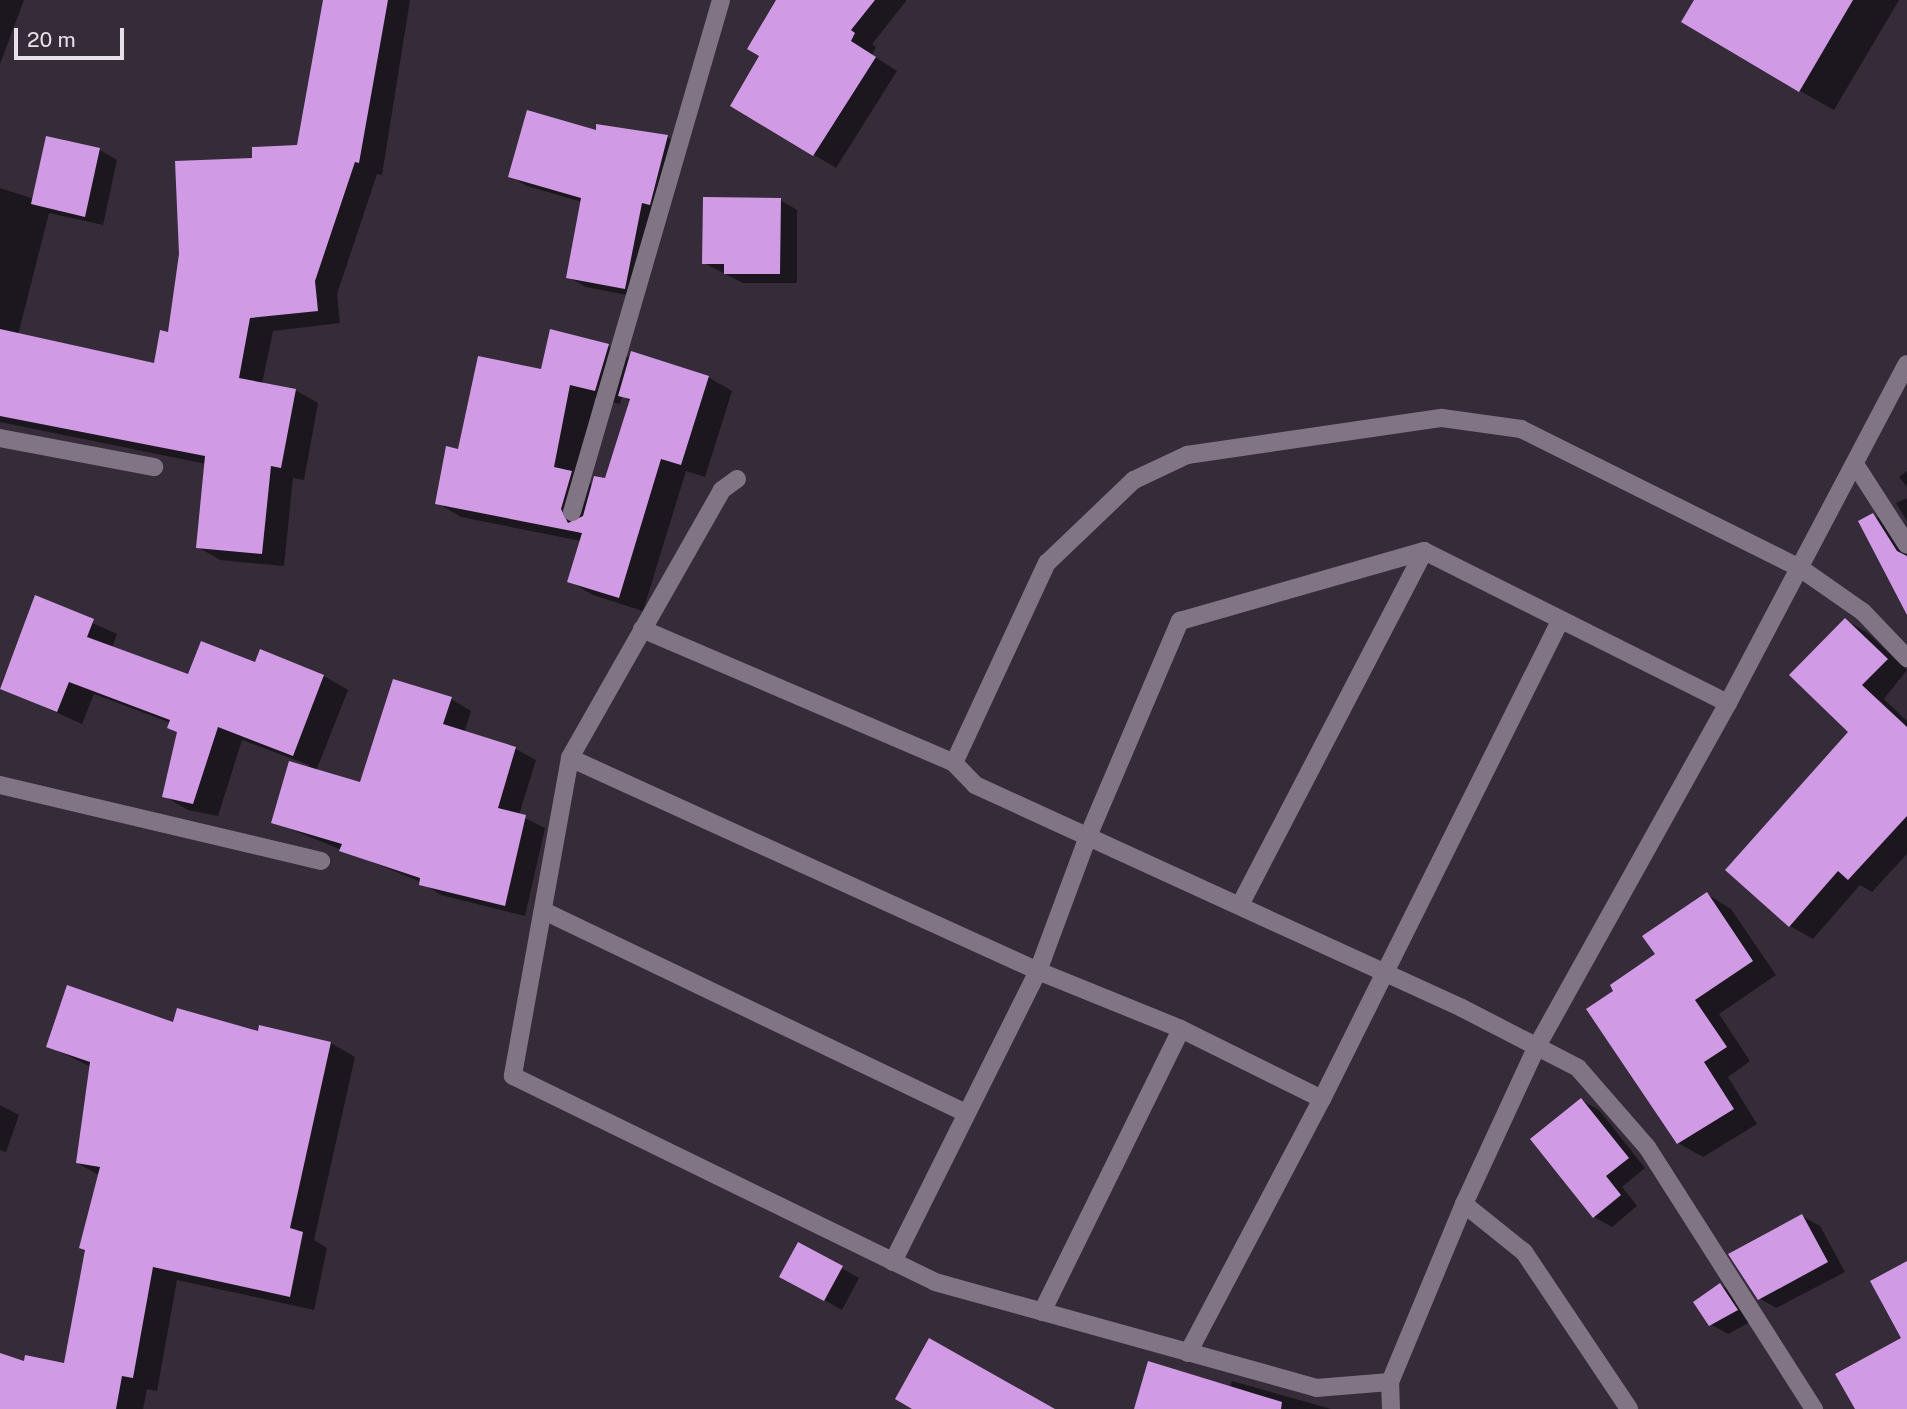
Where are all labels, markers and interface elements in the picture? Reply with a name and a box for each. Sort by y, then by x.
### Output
scale bar [18,14,128,58]
text: 20 m [27,27,76,52]

